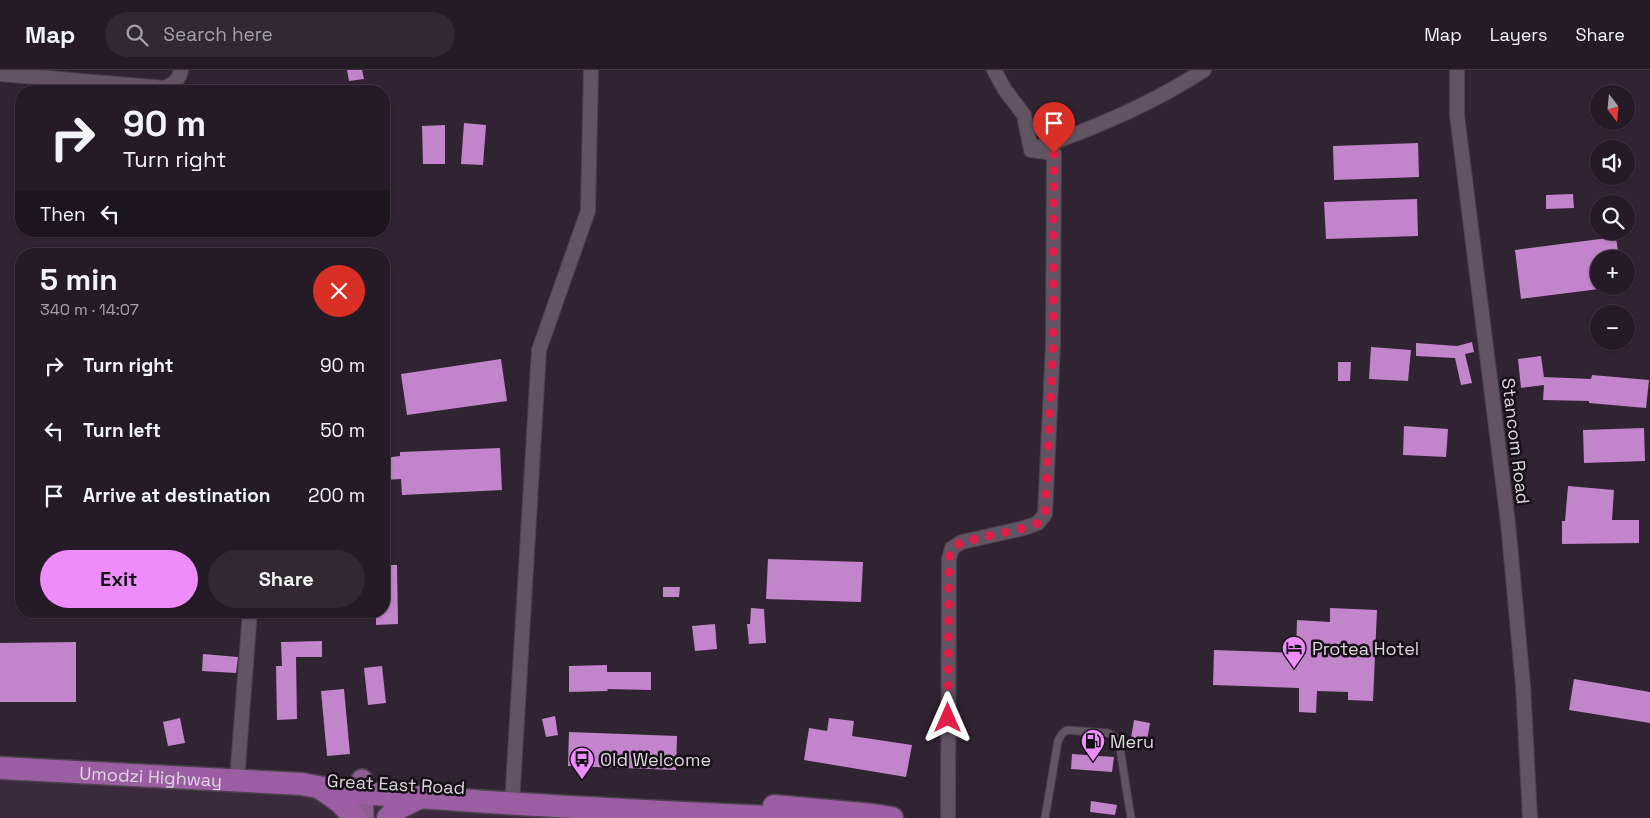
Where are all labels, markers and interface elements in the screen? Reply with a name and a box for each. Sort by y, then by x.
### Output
search box [105,12,455,57]
text: Map [25,19,75,50]
icon: search [123,21,151,49]
text: Search here [163,22,273,47]
text: Map [1424,23,1462,46]
text: Layers [1490,23,1547,46]
text: Share [1575,23,1625,46]
north arrow [1590,85,1635,130]
map controls [1590,85,1635,350]
text: 90 m [123,102,206,146]
pin [1033,102,1075,153]
icon: right [40,105,105,170]
icon: arrive [1040,109,1068,137]
button: sound [1590,140,1635,185]
text: Turn right [123,145,226,173]
button: search [1590,195,1635,240]
icon: left [96,200,124,228]
text: Then [40,202,86,227]
button: + [1590,250,1635,295]
text: 5 min [40,260,118,299]
button: close [313,265,365,317]
text: 340 m · 14:07 [40,299,139,320]
button: − [1590,305,1635,350]
icon: right [40,352,68,380]
text: Turn right [83,353,173,378]
text: 90 m [320,353,365,378]
street label: Stancom Road [1497,377,1535,505]
icon: left [40,417,68,445]
text: Turn left [83,418,161,443]
text: 50 m [320,418,365,443]
icon: arrive [40,482,68,510]
text: Arrive at destination [83,483,271,508]
text: 200 m [308,483,365,508]
button: Exit [40,550,198,608]
button: Share [208,550,365,608]
hotel icon: Protea Hotel [1281,635,1307,669]
place label: Protea Hotel [1312,637,1419,660]
position arrow [921,691,973,743]
fuel station icon: Meru [1080,728,1106,762]
place label: Meru [1110,730,1154,753]
bus stop icon: Old Welcome [569,746,595,780]
place label: Old Welcome [600,748,711,771]
street label: Umodzi Highway [79,761,223,791]
street label: Great East Road [326,769,466,799]

